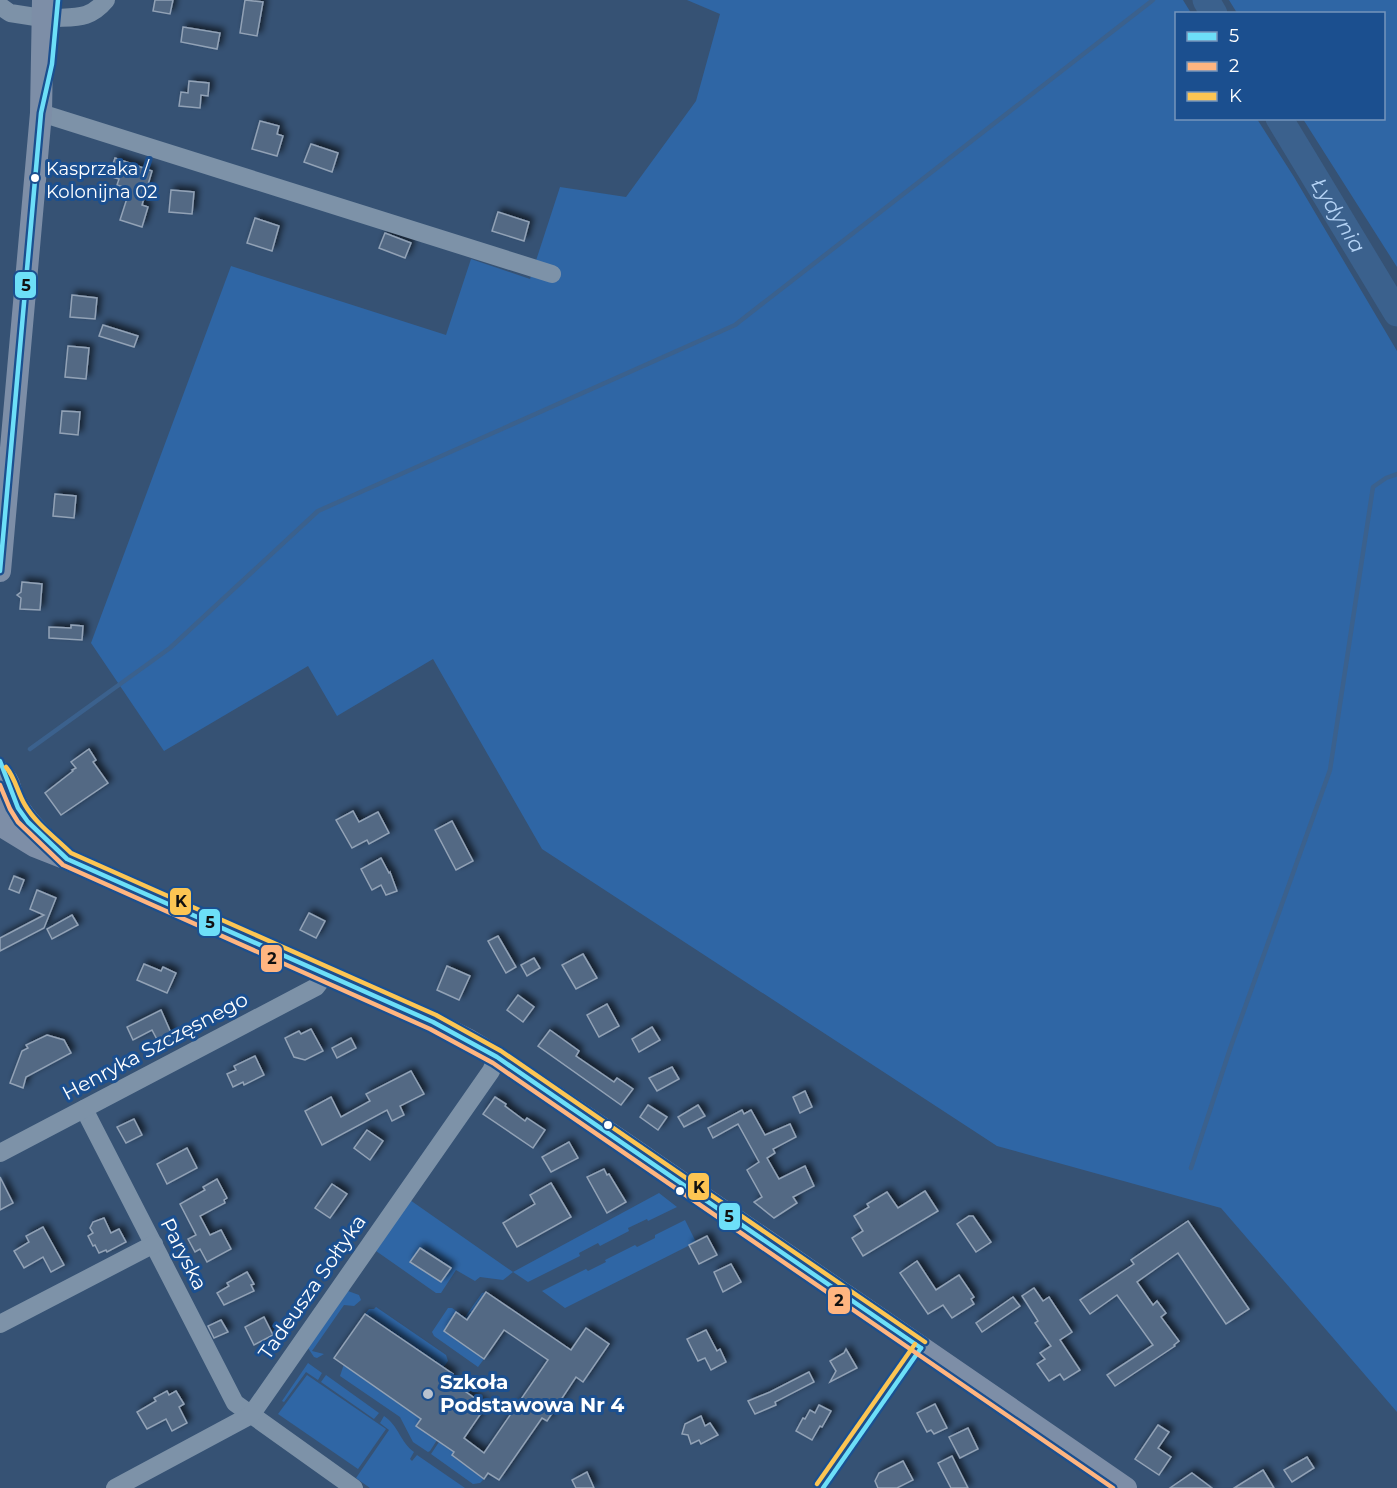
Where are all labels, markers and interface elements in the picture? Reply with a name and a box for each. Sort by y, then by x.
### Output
legend [1175,12,1385,120]
text: 5 [1229,25,1239,47]
text: 2 [1229,55,1239,77]
text: K [1229,85,1242,107]
place label: Kasprzaka / Kolonijna 02 [46,158,157,203]
marker: Kasprzaka / Kolonijna 02 [29,172,41,184]
water label: Łydynia [1306,173,1371,257]
line badge: 5 [14,271,37,299]
text: 5 [21,276,31,295]
line badge: K [169,887,192,916]
text: K [175,892,188,911]
line badge: 5 [198,908,221,937]
text: 5 [205,913,215,932]
line badge: 2 [260,944,283,973]
text: 2 [267,949,277,968]
street label: Henryka Szczęsnego [58,987,252,1105]
unlabelled marker [602,1119,614,1131]
line badge: K [687,1172,710,1201]
text: K [693,1178,706,1197]
unlabelled marker [674,1185,686,1197]
line badge: 5 [718,1202,741,1231]
text: 5 [724,1207,734,1226]
street label: Tadeusza Sołtyka [253,1210,371,1364]
street label: Paryska [156,1214,212,1294]
line badge: 2 [827,1286,851,1315]
text: 2 [834,1291,844,1310]
place label: Szkoła Podstawowa Nr 4 [440,1370,624,1417]
marker: Szkoła Podstawowa Nr 4 [421,1387,435,1401]

